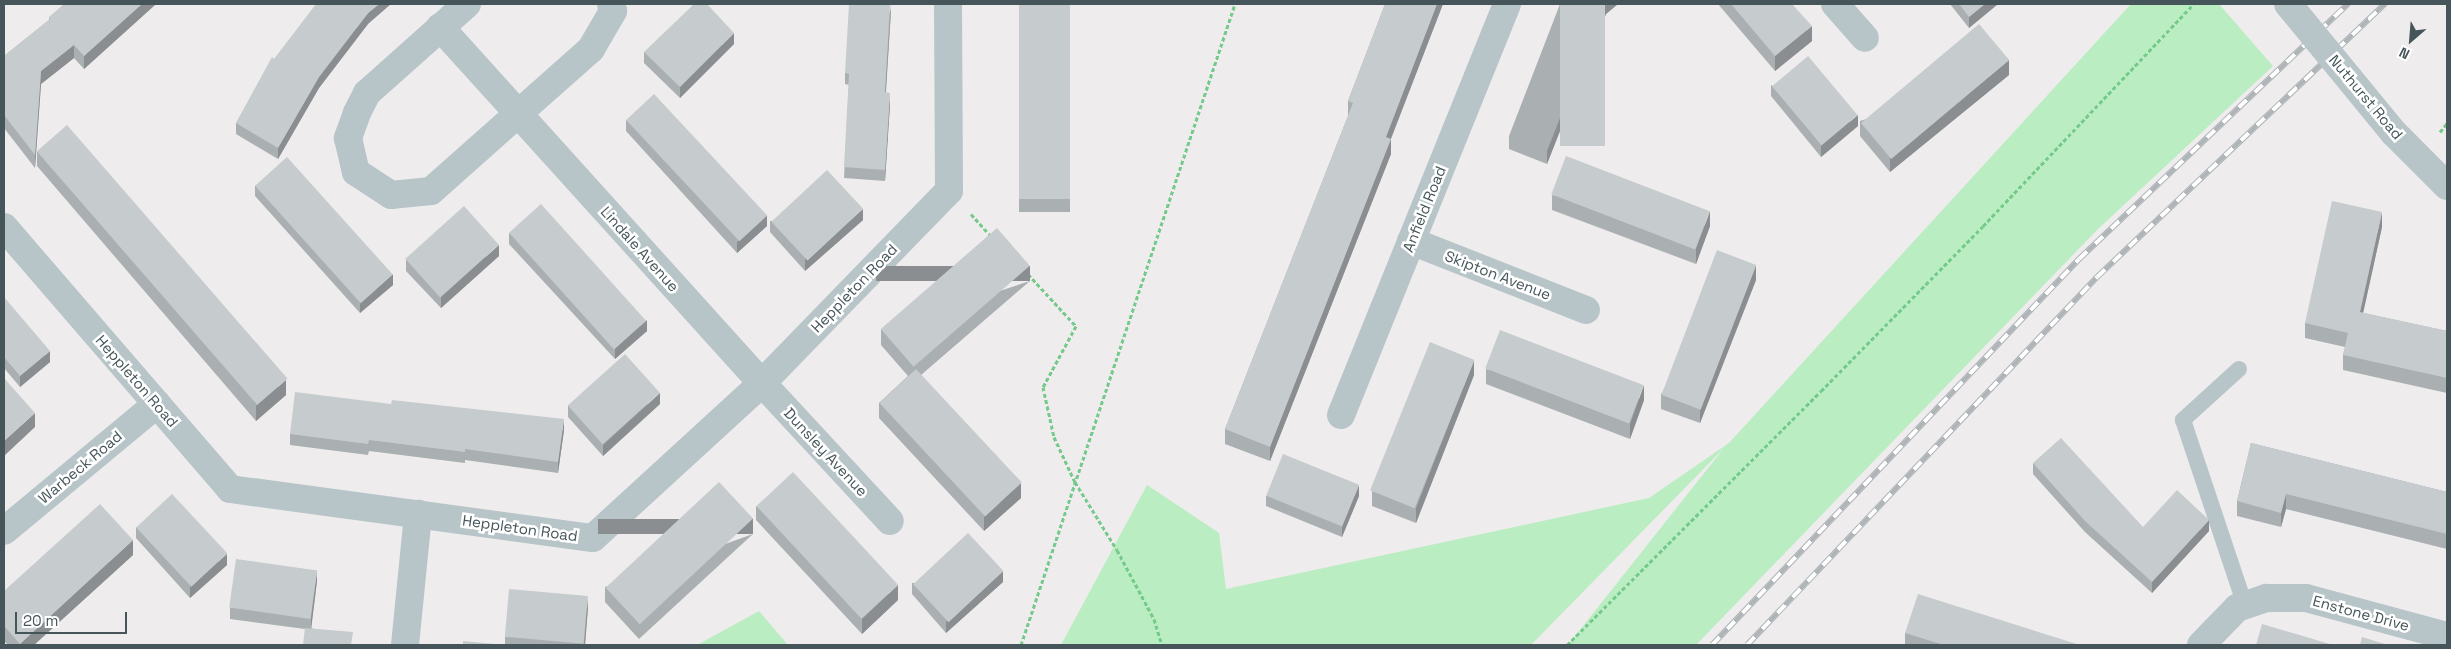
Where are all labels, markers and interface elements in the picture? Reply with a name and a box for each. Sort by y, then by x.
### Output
north arrow [2386,15,2436,65]
street label: Nuthurst Road [2325,51,2407,143]
street label: Anfield Road [1399,163,1449,255]
street label: Lindale Avenue [597,203,683,295]
street label: Heppleton Road [807,240,901,336]
street label: Skipton Avenue [1442,246,1554,304]
street label: Heppleton Road [92,331,182,431]
street label: Dunsley Avenue [780,404,872,500]
street label: Warbeck Road [35,427,125,507]
street label: Heppleton Road [461,511,579,545]
street label: Enstone Drive [2311,591,2411,635]
scale bar [18,602,130,634]
text: 20 m [23,611,58,630]

